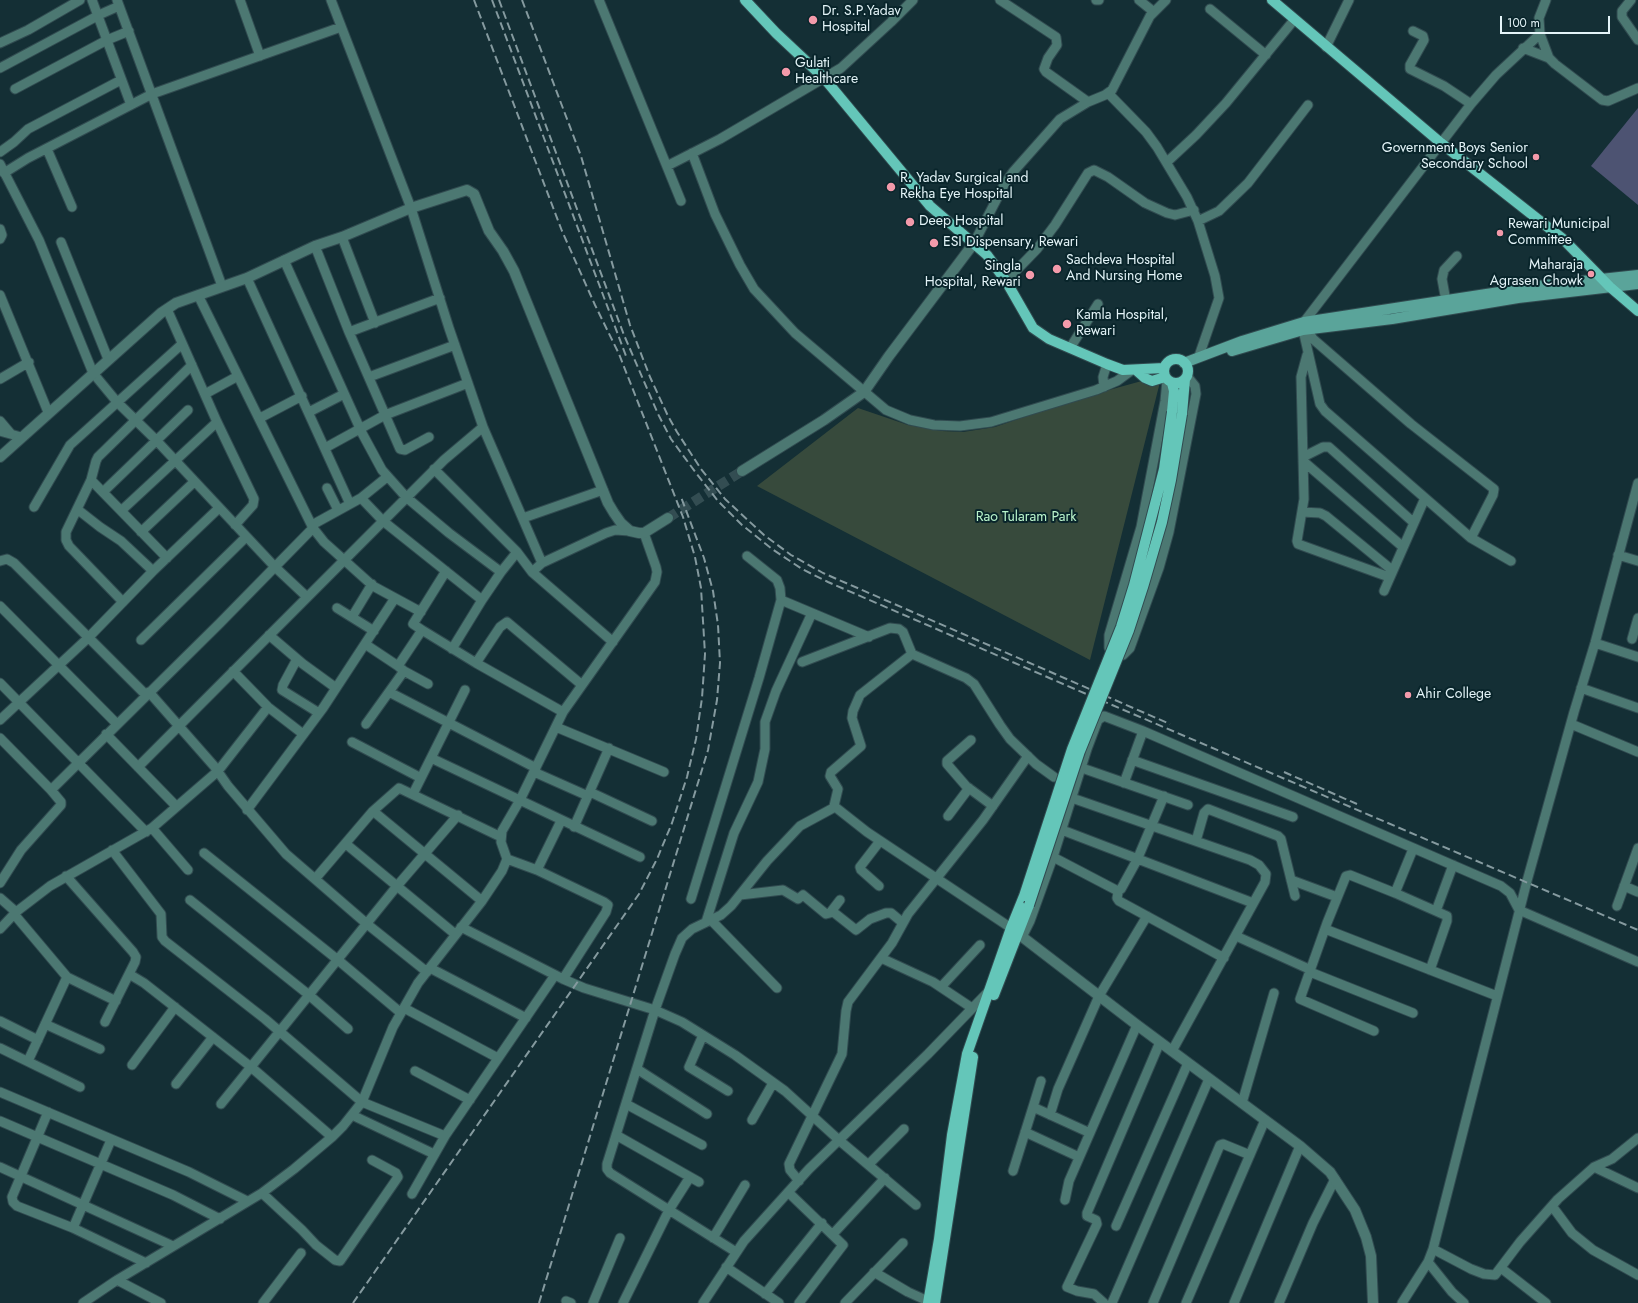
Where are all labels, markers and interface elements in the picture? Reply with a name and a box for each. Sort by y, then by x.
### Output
place label: Dr. S.P.Yadav Hospital [822,4,901,36]
scale bar [1502,8,1612,34]
marker: Dr. S.P.Yadav Hospital [807,14,819,26]
text: 100 m [1507,14,1540,32]
place label: Gulati Healthcare [795,56,858,88]
marker: Gulati Healthcare [780,66,792,78]
place label: Government Boys Senior Secondary School [1382,141,1528,174]
marker: Government Boys Senior Secondary School [1531,152,1541,162]
place label: R. Yadav Surgical and Rekha Eye Hospital [900,171,1029,204]
marker: R. Yadav Surgical and Rekha Eye Hospital [885,181,897,193]
place label: Deep Hospital [919,214,1003,230]
marker: Deep Hospital [904,216,916,228]
place label: Rewari Municipal Committee [1508,217,1610,250]
marker: Rewari Municipal Committee [1495,228,1505,238]
place label: ESI Dispensary, Rewari [943,235,1078,251]
marker: ESI Dispensary, Rewari [928,237,940,249]
place label: Sachdeva Hospital And Nursing Home [1066,253,1182,286]
place label: Maharaja Agrasen Chowk [1490,258,1583,290]
place label: Singla Hospital, Rewari [925,259,1021,292]
marker: Sachdeva Hospital And Nursing Home [1051,263,1063,275]
marker: Singla Hospital, Rewari [1024,269,1036,281]
marker: Maharaja Agrasen Chowk [1586,269,1596,279]
place label: Kamla Hospital, Rewari [1076,308,1168,340]
marker: Kamla Hospital, Rewari [1061,318,1073,330]
park label: Rao Tularam Park [976,510,1076,526]
place label: Ahir College [1416,687,1491,703]
marker: Ahir College [1403,690,1413,700]

